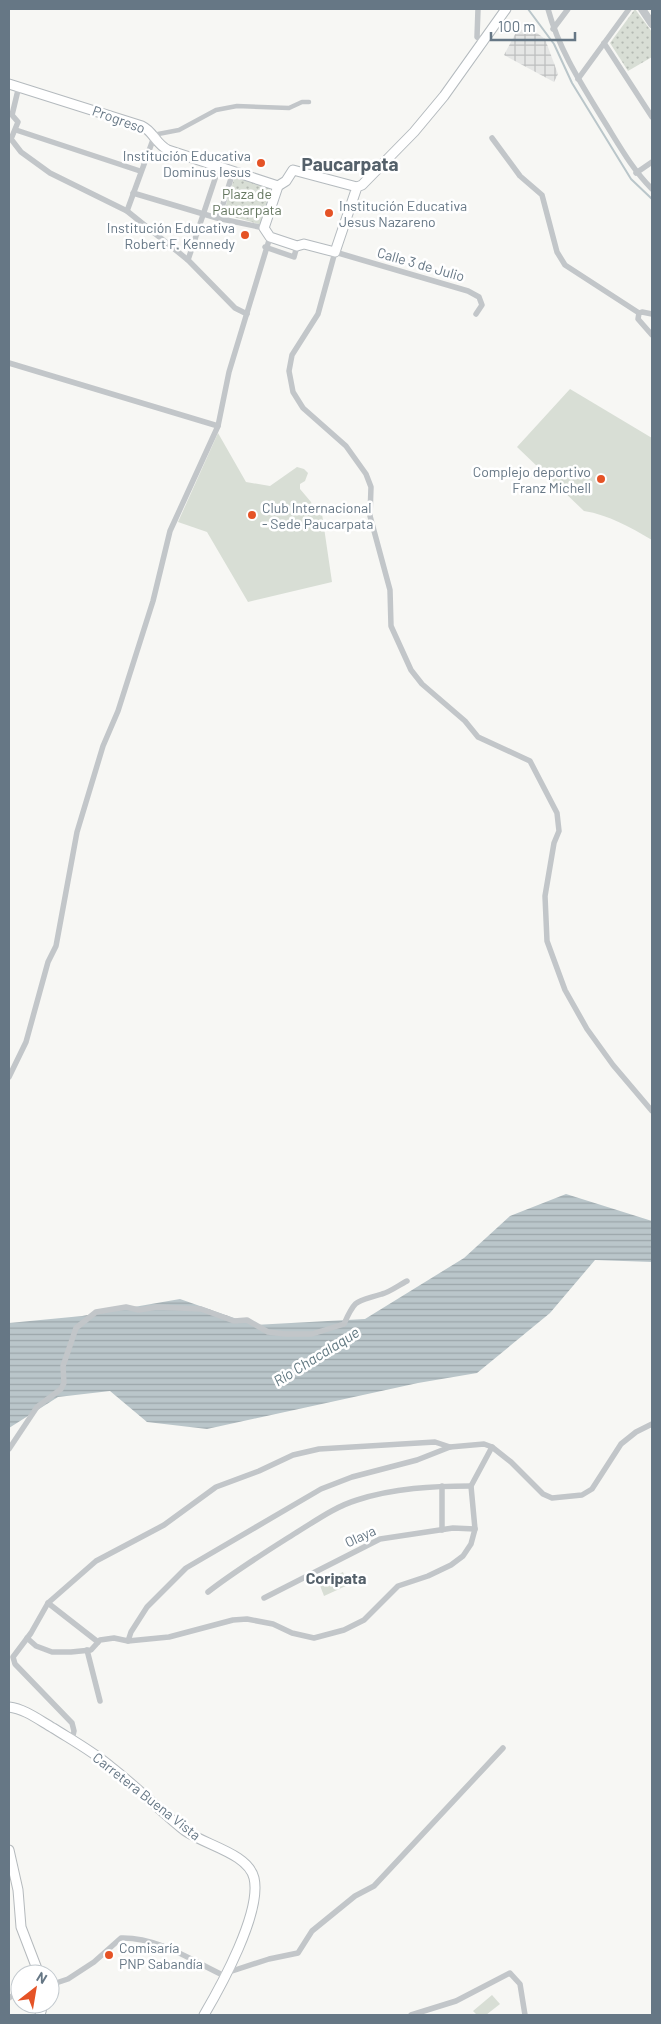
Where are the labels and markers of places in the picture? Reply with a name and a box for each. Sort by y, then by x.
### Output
place label: Institución Educativa Dominus Iesus [123,147,251,180]
marker: Institución Educativa Dominus Iesus [255,157,267,169]
place label: Institución Educativa Jesus Nazareno [339,197,467,230]
marker: Institución Educativa Jesus Nazareno [323,207,335,219]
place label: Institución Educativa Robert F. Kennedy [107,219,236,252]
marker: Institución Educativa Robert F. Kennedy [239,229,251,241]
place label: Complejo deportivo Franz Michell [473,463,591,496]
marker: Complejo deportivo Franz Michell [595,473,607,485]
place label: Club Internacional - Sede Paucarpata [262,499,373,532]
marker: Club Internacional - Sede Paucarpata [246,509,258,521]
place label: Comisaría PNP Sabandía [119,1939,203,1972]
marker: Comisaría PNP Sabandía [103,1949,115,1961]

